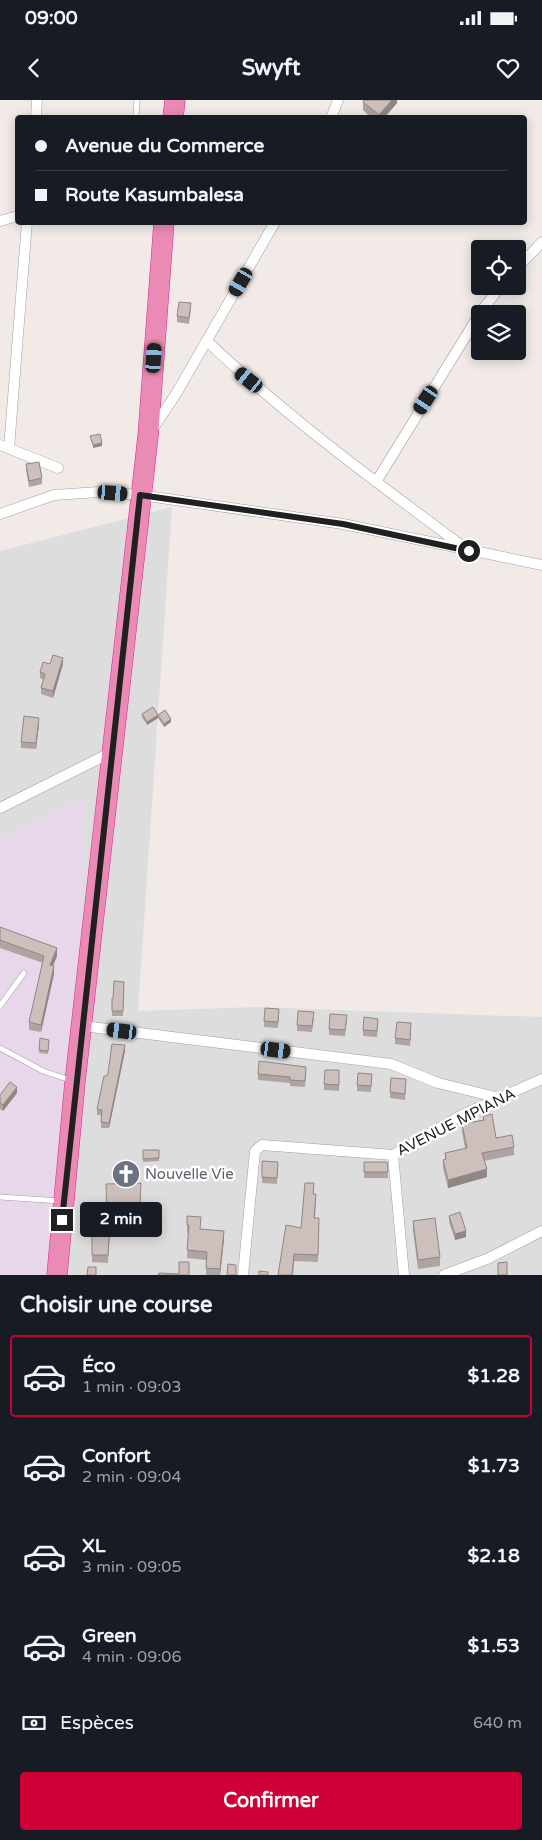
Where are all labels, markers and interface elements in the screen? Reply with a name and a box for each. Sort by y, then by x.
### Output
text: 09:00 [25,7,78,29]
icon: back [20,54,48,82]
icon: heart [494,54,522,82]
text: Swyft [242,55,300,81]
text: Avenue du Commerce [65,135,264,157]
text: Route Kasumbalesa [65,184,244,206]
map controls [471,240,526,360]
button: locate [471,240,526,295]
car [227,265,254,299]
button: layers [471,305,526,360]
car [145,343,162,373]
car [232,365,265,395]
car [411,383,440,417]
car [97,484,128,502]
route start [458,540,480,562]
car [106,1022,137,1040]
car [260,1041,291,1059]
street label: AVENUE MPIANA [394,1084,518,1160]
church icon: Nouvelle Vie [111,1159,141,1189]
place label: Nouvelle Vie [145,1165,234,1183]
callout: 2 min [80,1202,162,1238]
route end [51,1209,73,1231]
text: 2 min [100,1209,142,1229]
text: Choisir une course [20,1292,213,1318]
icon: car [22,1354,67,1399]
text: Éco [82,1355,115,1377]
text: $1.28 [468,1365,520,1387]
text: 1 min · 09:03 [82,1377,181,1397]
icon: car [22,1444,67,1489]
text: Confort [82,1445,151,1467]
text: $1.73 [468,1455,520,1477]
text: 2 min · 09:04 [82,1467,181,1487]
icon: car [22,1534,67,1579]
text: XL [82,1535,106,1557]
text: $2.18 [468,1545,520,1567]
text: 3 min · 09:05 [82,1557,181,1577]
icon: car [22,1624,67,1669]
text: Green [82,1625,136,1647]
text: $1.53 [468,1635,520,1657]
text: 4 min · 09:06 [82,1647,181,1667]
icon: cash [20,1709,48,1737]
text: Espèces [60,1712,134,1734]
text: 640 m [473,1713,522,1733]
button: Confirmer [20,1772,522,1830]

